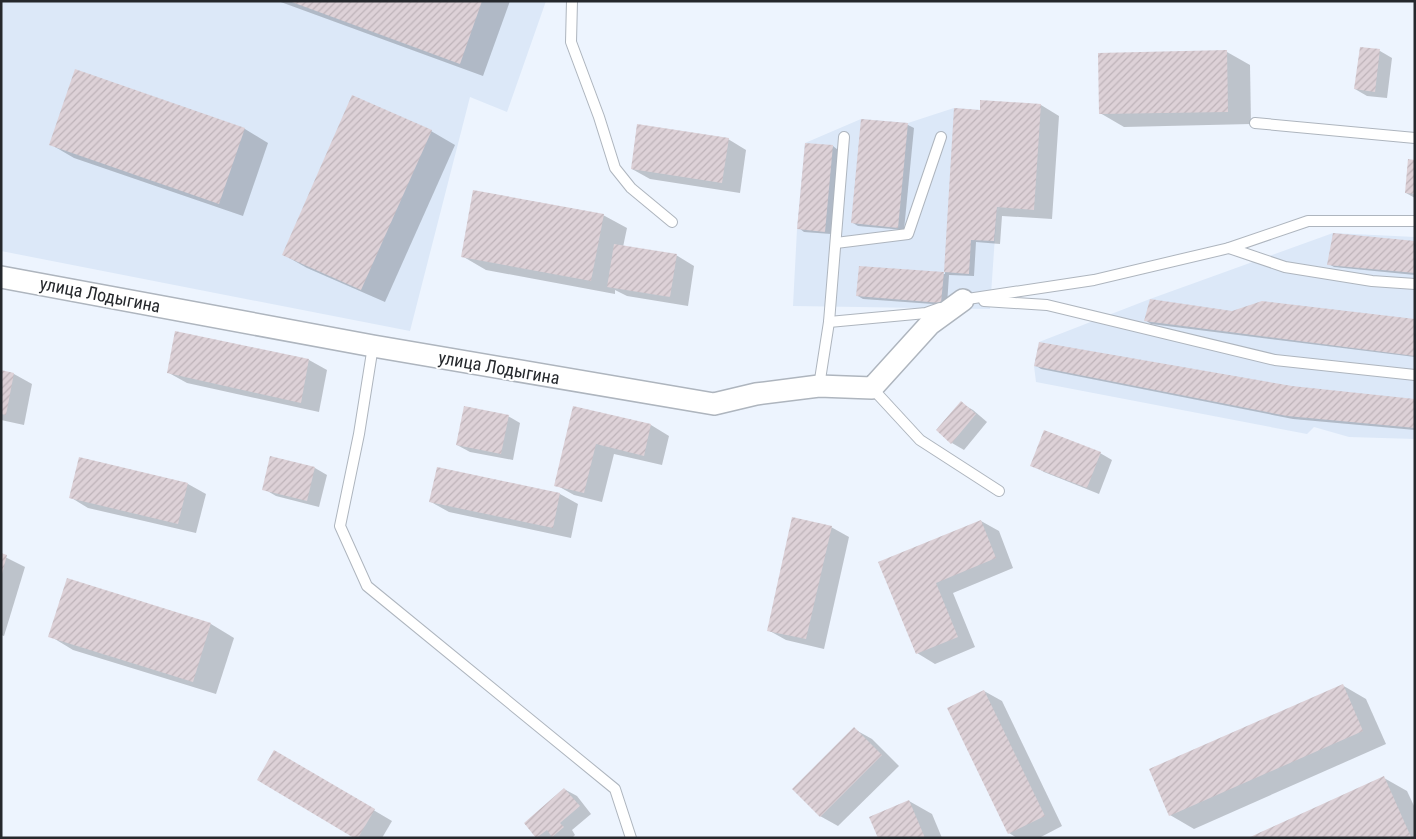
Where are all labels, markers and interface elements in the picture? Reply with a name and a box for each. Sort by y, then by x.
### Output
street label: улица Лодыгина [38,272,162,317]
street label: улица Лодыгина [437,347,561,389]

